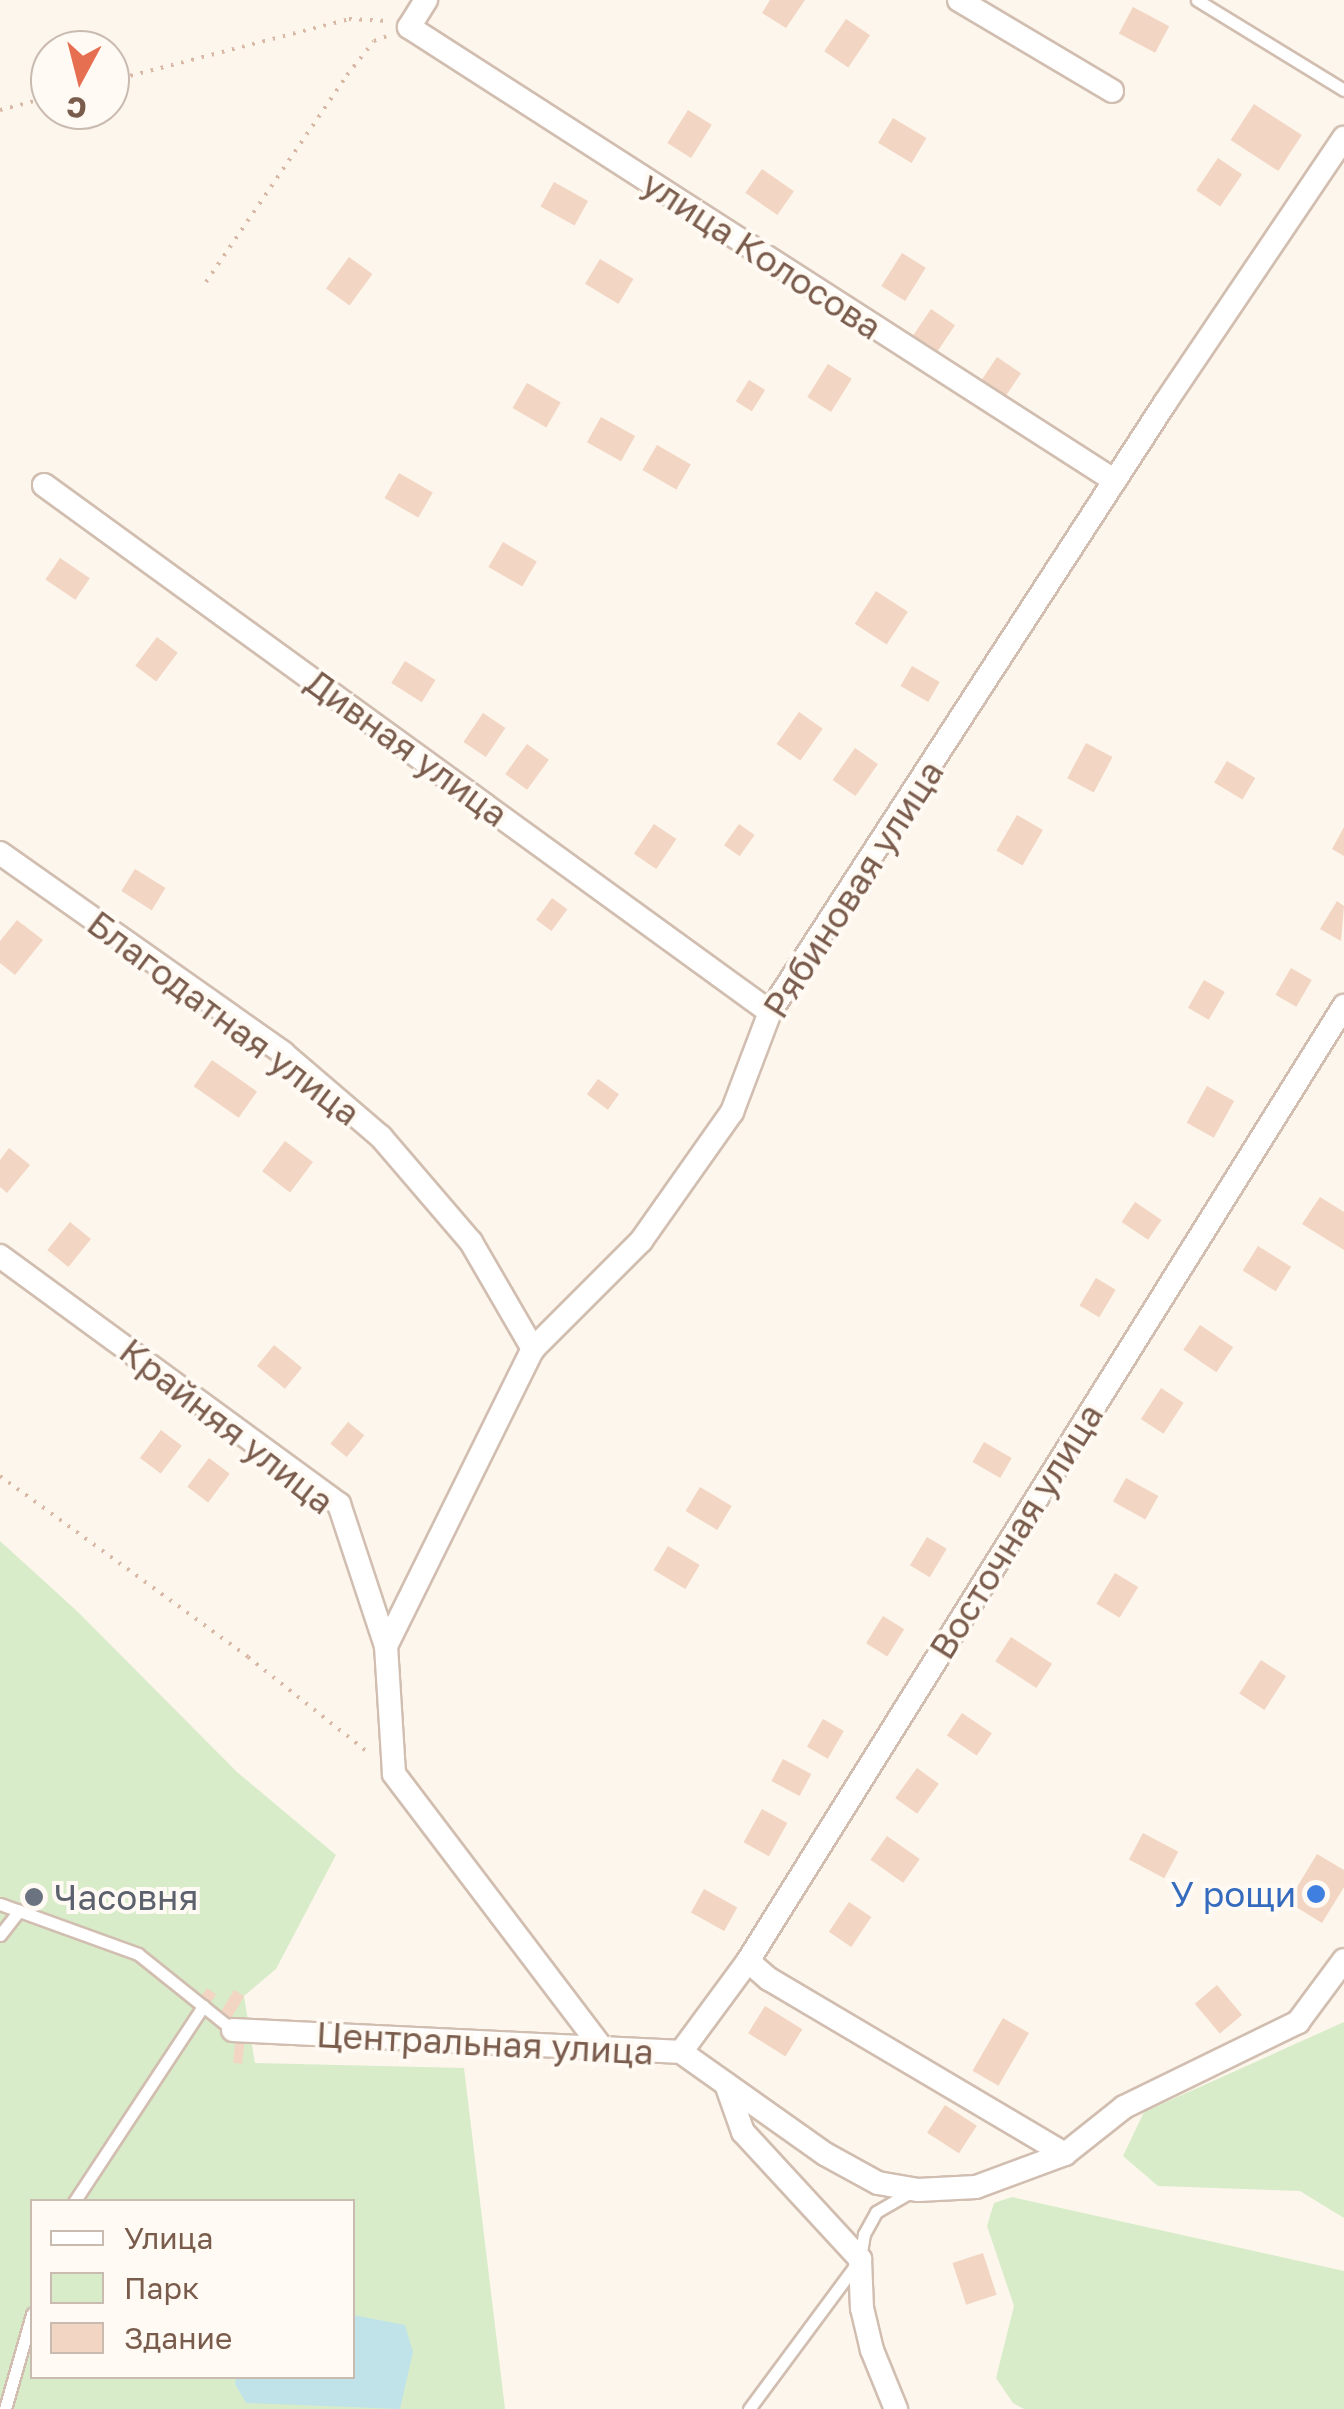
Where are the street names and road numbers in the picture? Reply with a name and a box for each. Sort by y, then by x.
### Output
street label: улица Колосова [634,162,890,348]
street label: Дивная улица [298,661,516,835]
street label: Рябиновая улица [754,753,952,1025]
street label: Благодатная улица [80,902,368,1134]
street label: Крайняя улица [112,1330,342,1522]
street label: Восточная улица [921,1396,1111,1666]
street label: Центральная улица [315,2013,655,2073]

